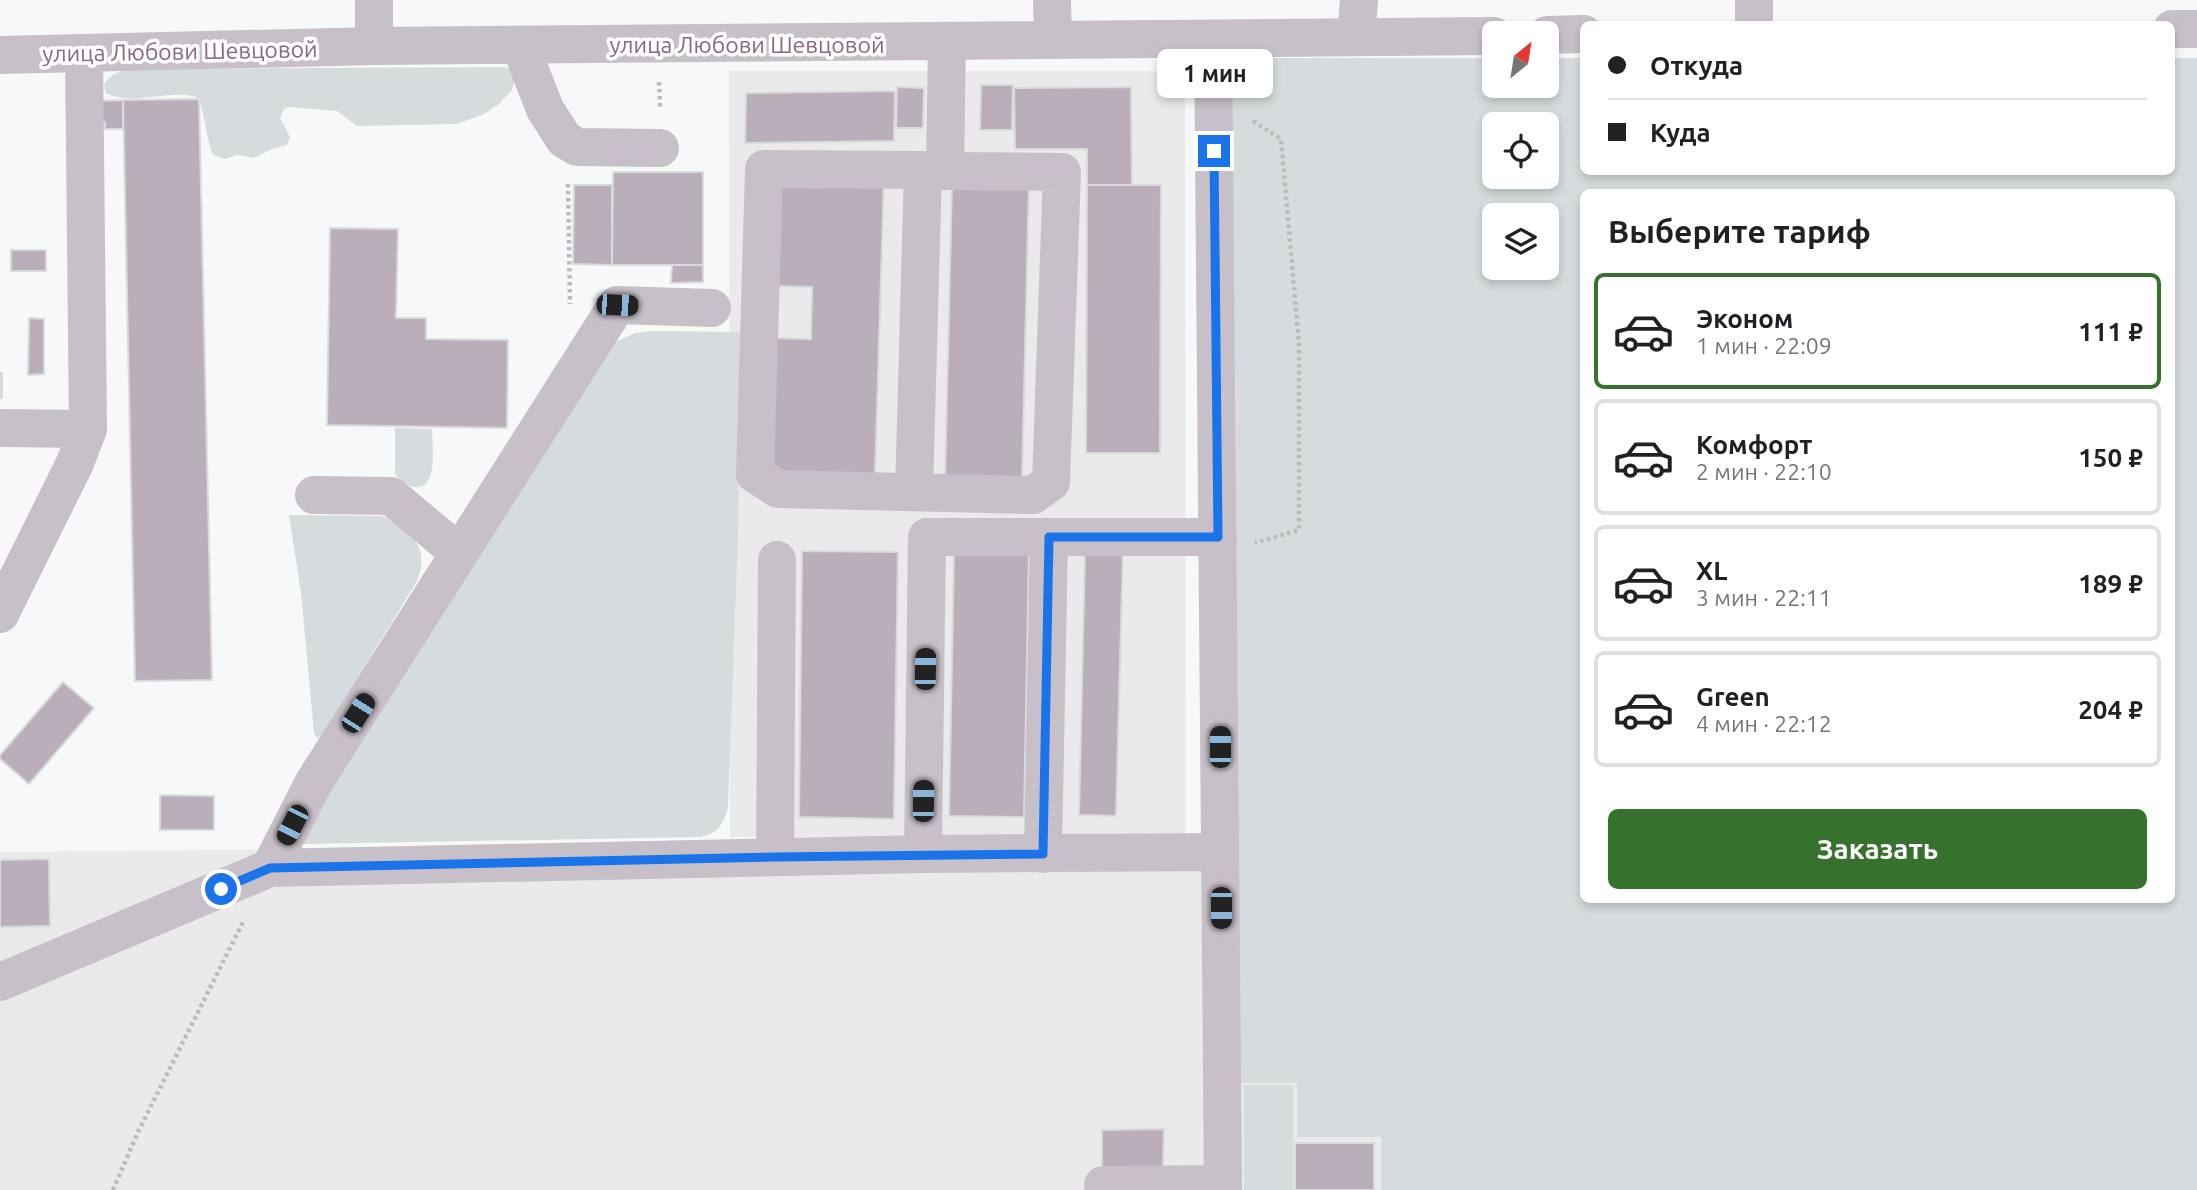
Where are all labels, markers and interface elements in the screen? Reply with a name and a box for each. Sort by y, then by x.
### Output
north arrow [1482,21,1559,98]
map controls [1482,21,1559,280]
street label: улица Любови Шевцовой [609,32,885,57]
street label: улица Любови Шевцовой [42,36,318,66]
callout: 1 мин [1156,50,1272,99]
text: Откуда [1650,51,1743,80]
text: 1 мин [1183,61,1247,86]
button: locate [1482,112,1559,189]
text: Куда [1650,118,1711,147]
route end [1198,135,1230,167]
button: layers [1482,203,1559,280]
text: Выберите тариф [1608,213,1871,249]
car [596,294,639,316]
icon: car [1612,300,1675,363]
text: Эконом [1696,304,1793,333]
text: 111 ₽ [2078,317,2143,346]
text: 1 мин · 22:09 [1696,333,1832,358]
icon: car [1612,426,1675,489]
text: Комфорт [1696,430,1812,459]
text: 150 ₽ [2078,443,2143,472]
text: 2 мин · 22:10 [1696,459,1832,484]
icon: car [1612,552,1675,615]
text: XL [1696,556,1727,585]
text: 189 ₽ [2078,569,2143,598]
text: 3 мин · 22:11 [1696,585,1832,610]
car [915,648,936,690]
icon: car [1612,678,1675,741]
text: Green [1696,682,1770,711]
car [338,690,379,736]
text: 204 ₽ [2078,695,2143,724]
text: 4 мин · 22:12 [1696,711,1832,736]
car [1210,726,1231,768]
car [913,780,934,822]
car [274,802,311,848]
button: Заказать [1608,809,2147,889]
route start [205,873,237,905]
car [1211,887,1232,929]

